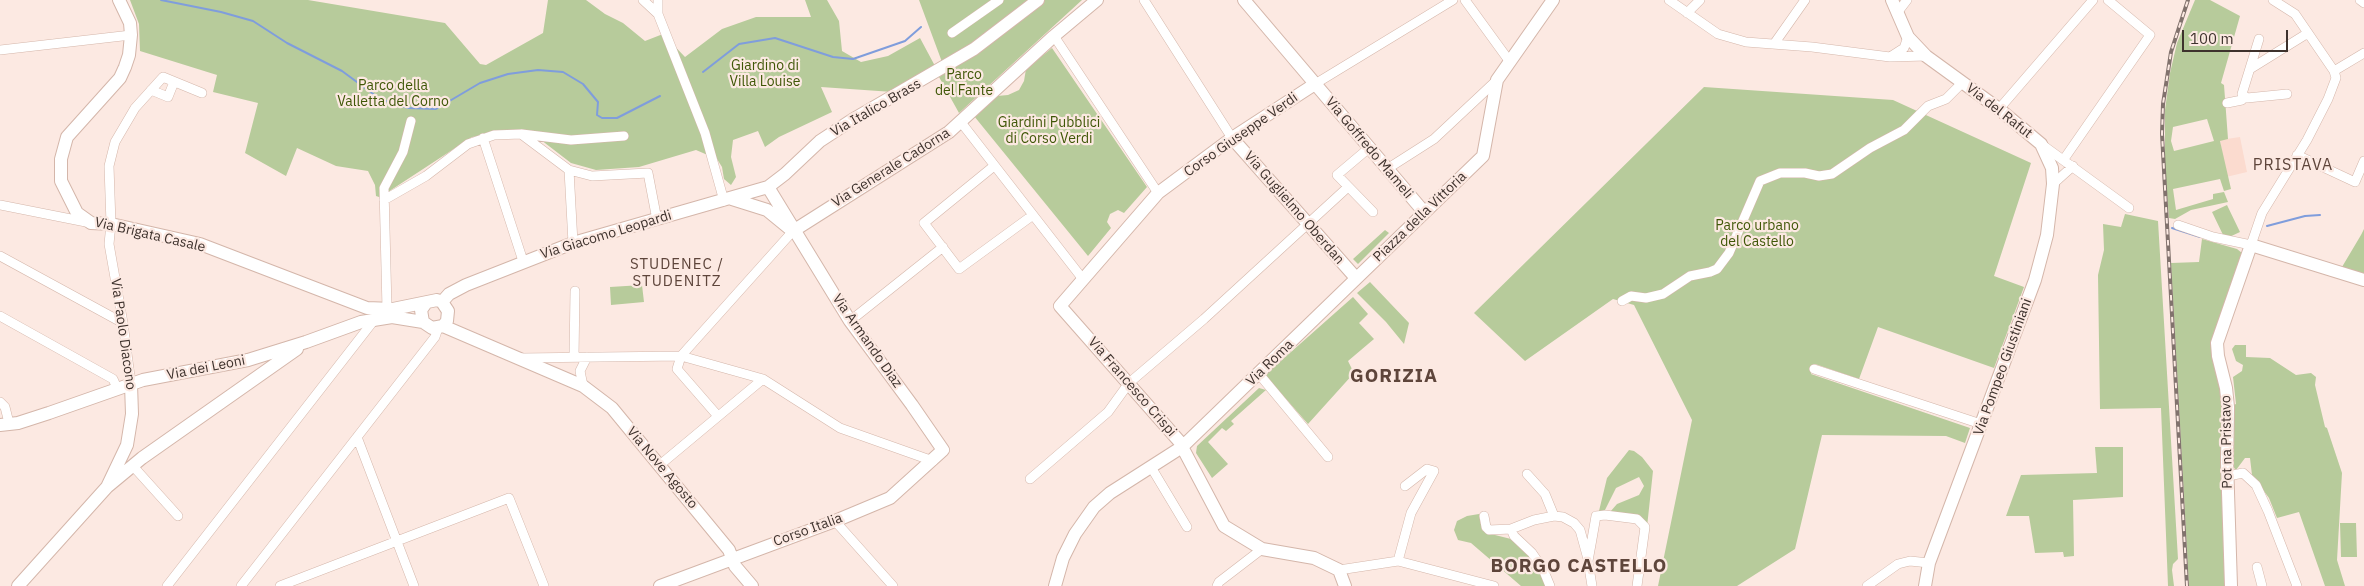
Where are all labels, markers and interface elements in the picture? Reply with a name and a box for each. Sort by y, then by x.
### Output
scale bar [2184,20,2290,52]
text: 100 m [2190,29,2234,48]
park label: Giardino di Villa Louise [729,58,801,90]
park label: Parco del Fante [935,67,993,100]
street label: Via Italico Brass [828,75,924,141]
park label: Parco della Valletta del Corno [337,78,449,110]
street label: Via del Rafut [1963,80,2035,142]
street label: Corso Giuseppe Verdi [1181,89,1301,181]
street label: Via Goffredo Mameli [1322,94,1416,202]
park label: Giardini Pubblici di Corso Verdi [998,115,1100,148]
street label: Via Generale Cadorna [829,125,953,211]
street label: Via Guglielmo Oberdan [1240,148,1348,268]
district label: PRISTAVA [2252,155,2334,175]
street label: Piazza della Vittoria [1370,168,1470,266]
street label: Via Giacomo Leopardi [538,207,674,263]
street label: Via Brigata Casale [93,214,207,256]
park label: Parco urbano del Castello [1715,218,1799,250]
district label: STUDENEC / STUDENITZ [629,256,725,291]
street label: Via Paolo Diacono [107,277,139,391]
street label: Via Armando Diaz [828,291,906,391]
street label: Via Pompeo Giustiniani [1970,296,2036,438]
street label: Via Francesco Crispi [1084,334,1180,440]
street label: Via Roma [1243,336,1297,390]
street label: Via dei Leoni [165,352,247,384]
district label: GORIZIA [1349,366,1439,388]
street label: Pot na Pristavo [2218,395,2236,489]
street label: Via Nove Agosto [623,424,701,512]
street label: Corso Italia [771,510,845,550]
district label: BORGO CASTELLO [1489,556,1669,578]

